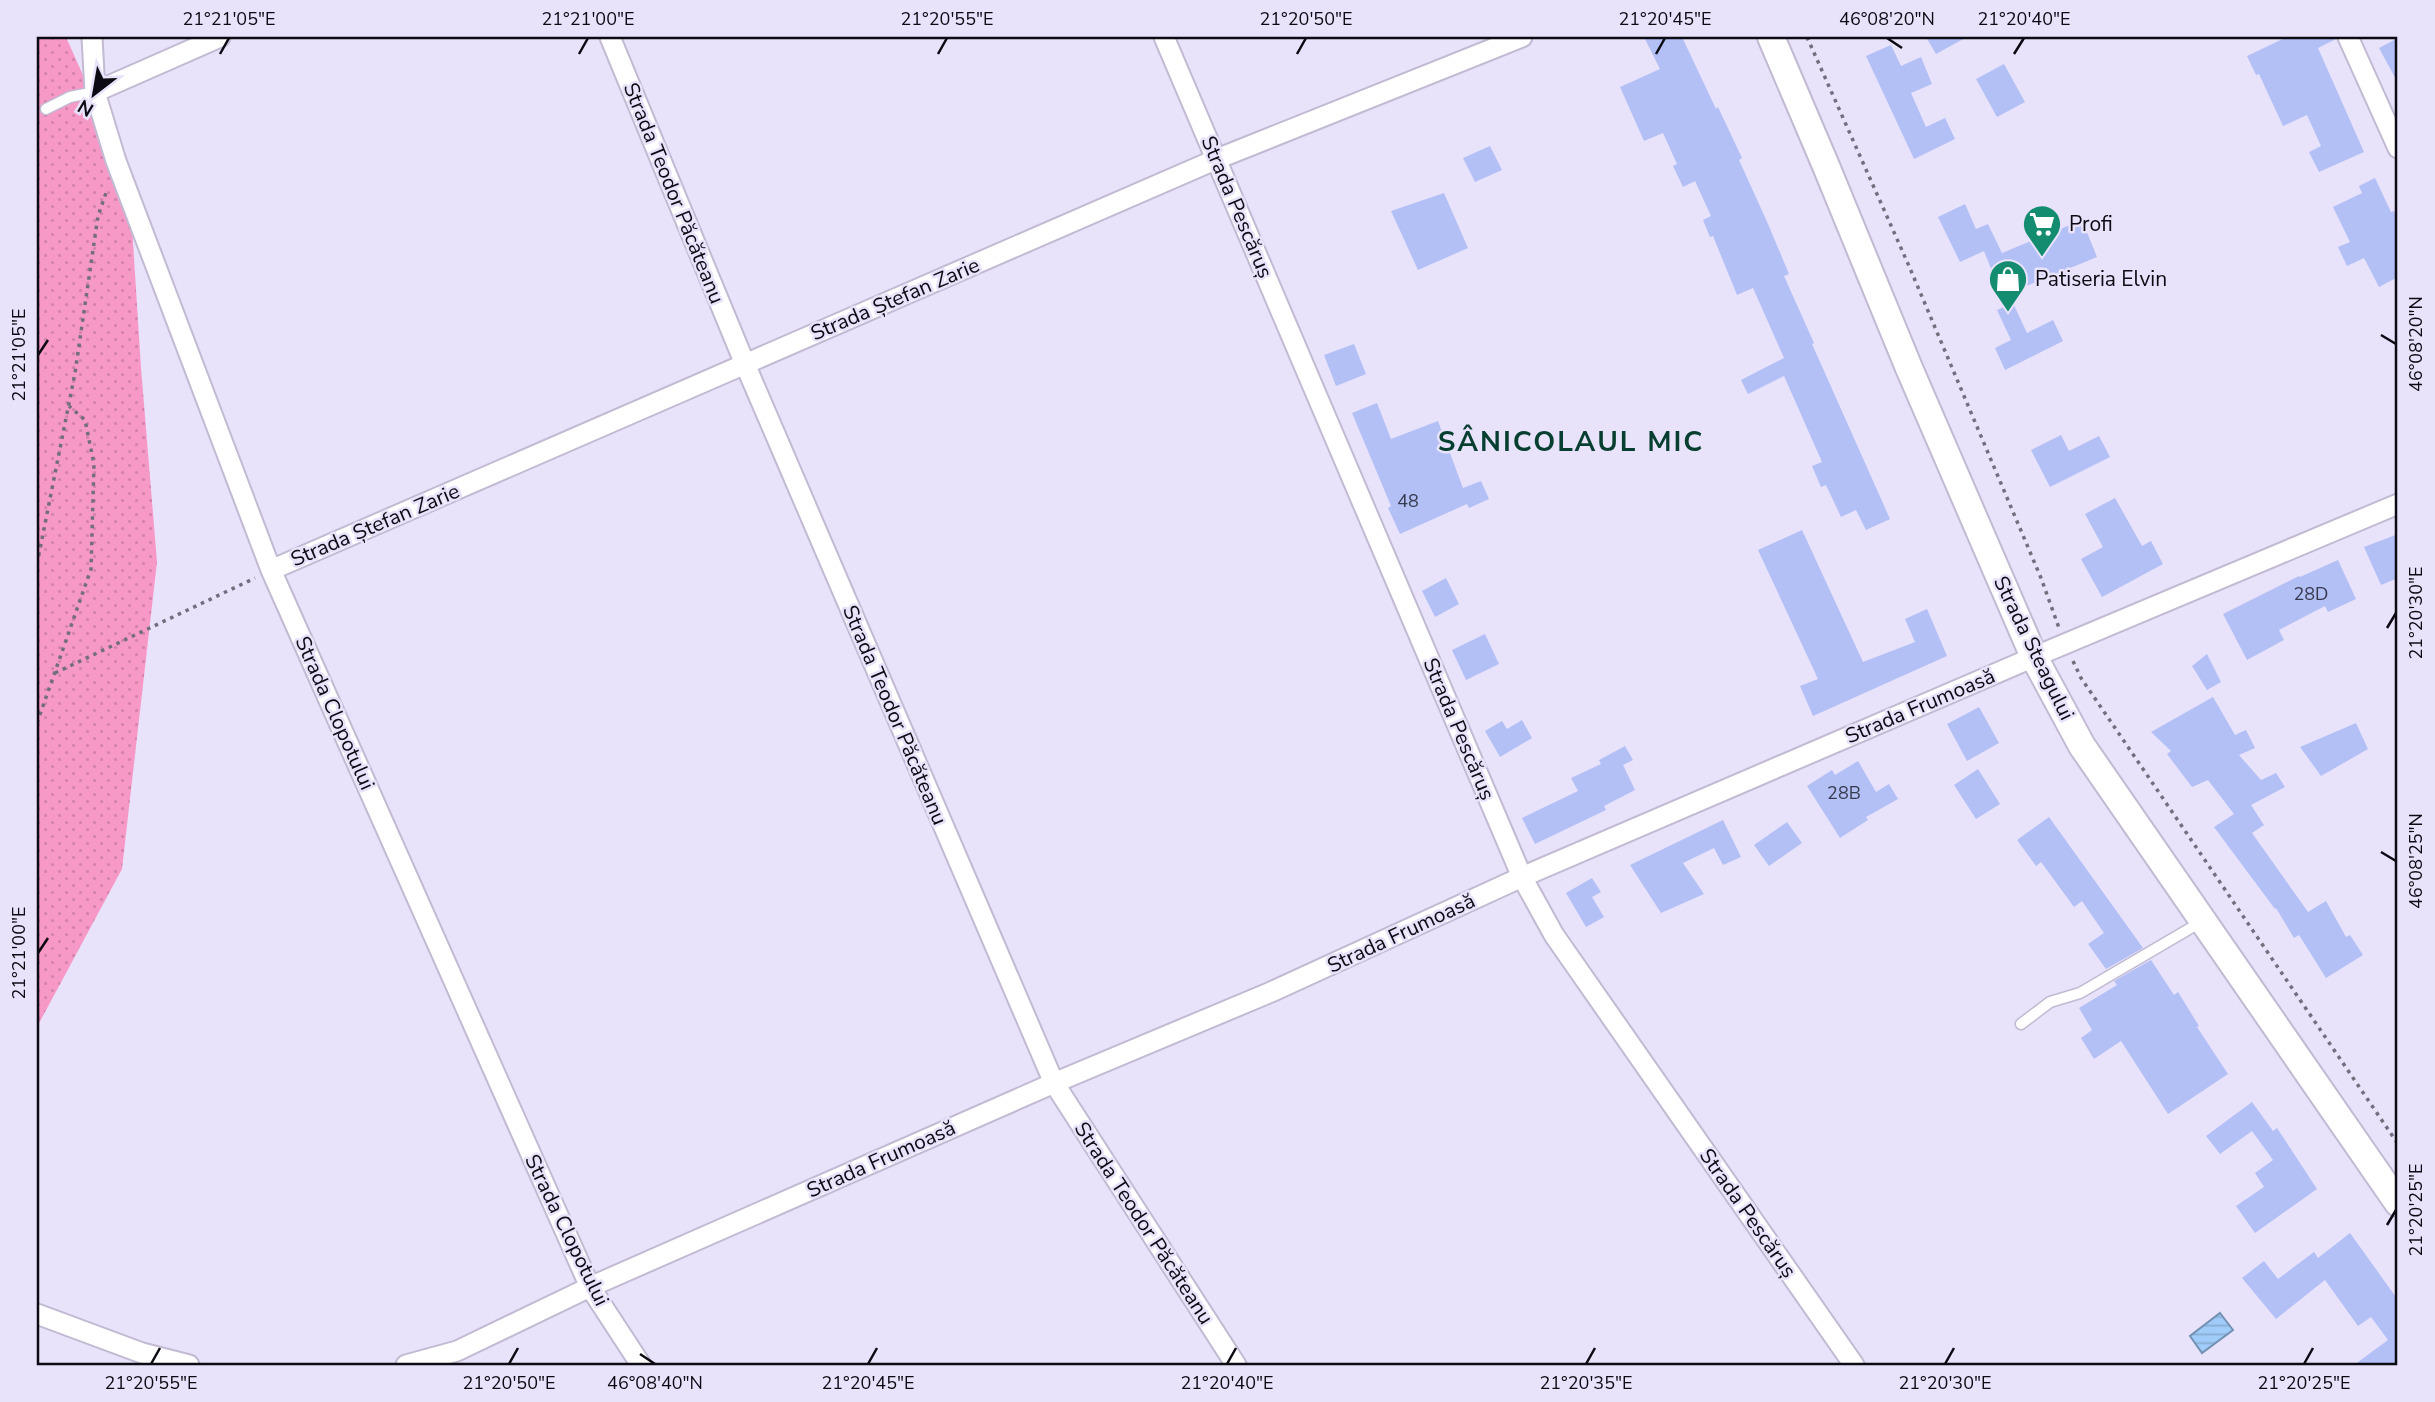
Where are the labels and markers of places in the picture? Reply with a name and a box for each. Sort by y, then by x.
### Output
supermarket icon: Profi [2021,203,2063,258]
place label: Profi [2069,210,2113,238]
shop icon: Patiseria Elvin [1987,258,2029,313]
place label: Patiseria Elvin [2035,265,2167,293]

